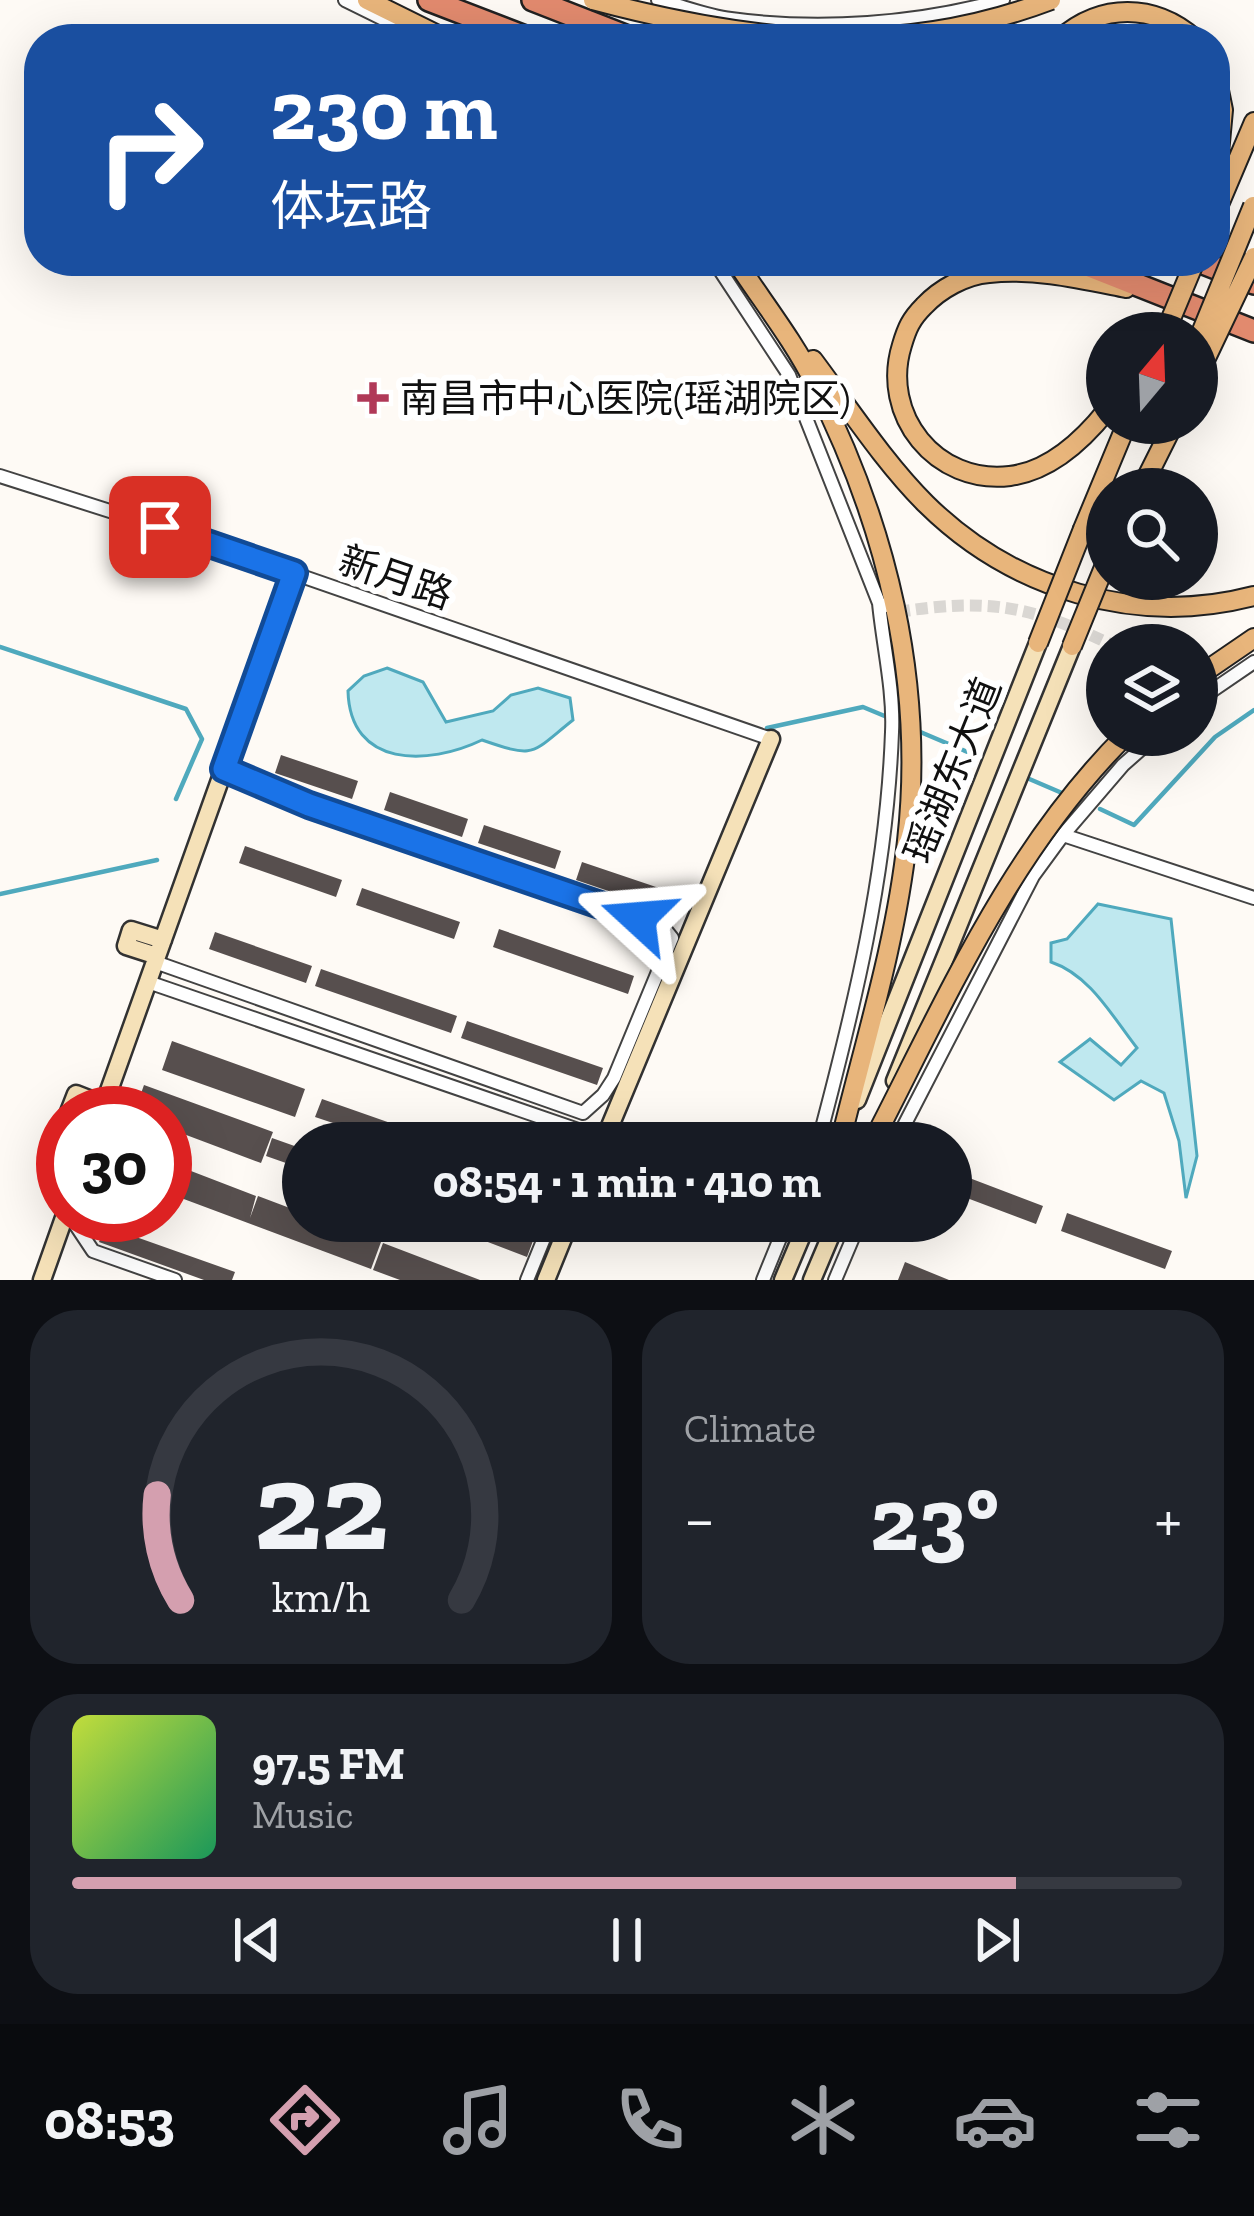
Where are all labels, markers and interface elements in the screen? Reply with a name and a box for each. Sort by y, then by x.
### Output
text: 230 m [270,60,498,161]
icon: right [72,72,228,228]
text: 体坛路 [270,174,432,239]
north arrow [1086,312,1218,444]
map controls [1086,312,1218,756]
place label: 南昌市中心医院(瑶湖院区) [400,375,850,422]
marker: 南昌市中心医院(瑶湖院区) [357,382,389,414]
button: search [1086,468,1218,600]
pin [109,476,211,578]
icon: arrive [127,494,193,560]
street label: 新月路 [333,536,459,619]
button: layers [1086,624,1218,756]
street label: 瑶湖东大道 [894,671,1011,869]
position arrow [575,855,701,981]
speed limit sign: 30 [36,1086,192,1242]
text: 08:54 · 1 min · 410 m [433,1155,821,1209]
text: Climate [684,1405,816,1452]
text: 22 [254,1431,388,1581]
text: 23° [870,1465,999,1573]
text: − [684,1480,715,1559]
text: + [1154,1480,1182,1559]
text: km/h [272,1572,370,1623]
text: 97.5 FM [252,1737,405,1791]
text: Music [252,1791,354,1838]
icon: previous [224,1907,290,1973]
icon: pause [594,1907,660,1973]
icon: next [964,1907,1030,1973]
icon: directions [263,2078,347,2162]
icon: music [436,2078,520,2162]
icon: phone [608,2078,692,2162]
icon: climate [781,2078,865,2162]
icon: car [953,2078,1037,2162]
icon: filters [1126,2078,1210,2162]
text: 08:53 [44,2088,175,2153]

